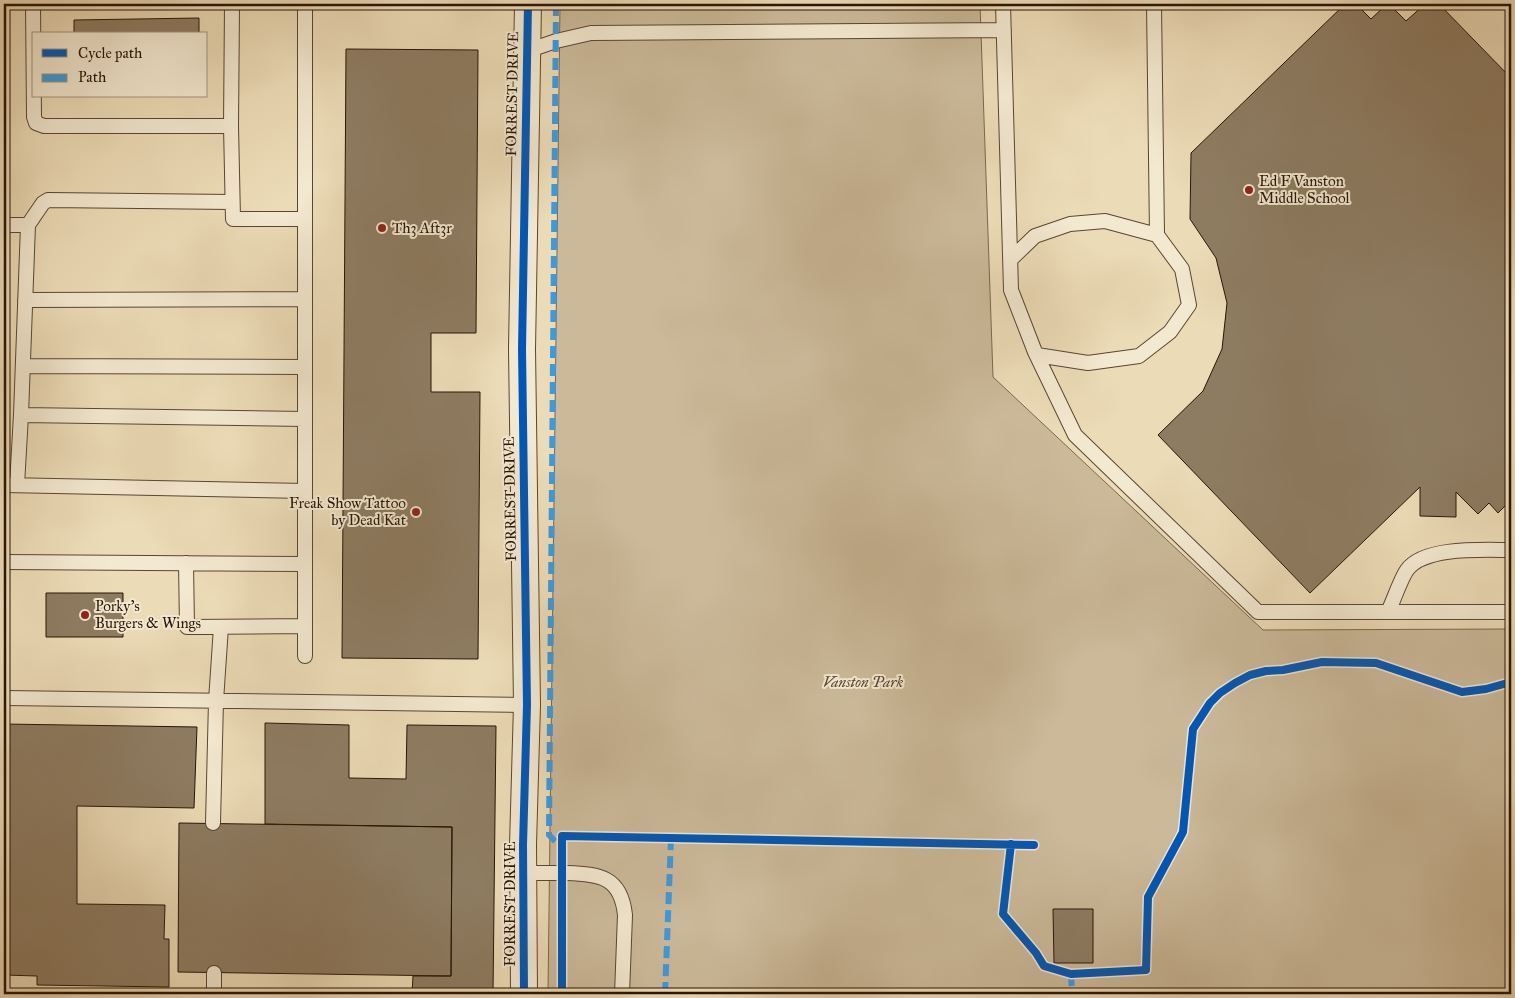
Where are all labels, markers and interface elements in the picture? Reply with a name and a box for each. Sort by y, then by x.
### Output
street label: FORREST DRIVE [502,31,522,157]
legend [32,32,208,98]
text: Cycle path [78,44,143,62]
text: Path [78,68,107,86]
place label: Ed F Vanston Middle School [1259,172,1351,207]
marker: Ed F Vanston Middle School [1243,184,1255,196]
place label: Th3 Aft3r [392,219,452,237]
marker: Th3 Aft3r [376,222,388,234]
street label: FORREST DRIVE [500,436,520,562]
place label: Freak Show Tattoo by Dead Kat [289,494,407,529]
marker: Freak Show Tattoo by Dead Kat [410,506,422,518]
place label: Porky’s Burgers & Wings [95,597,201,632]
marker: Porky’s Burgers & Wings [79,609,91,621]
park label: Vanston Park [823,673,903,691]
street label: FORREST DRIVE [501,841,519,966]

